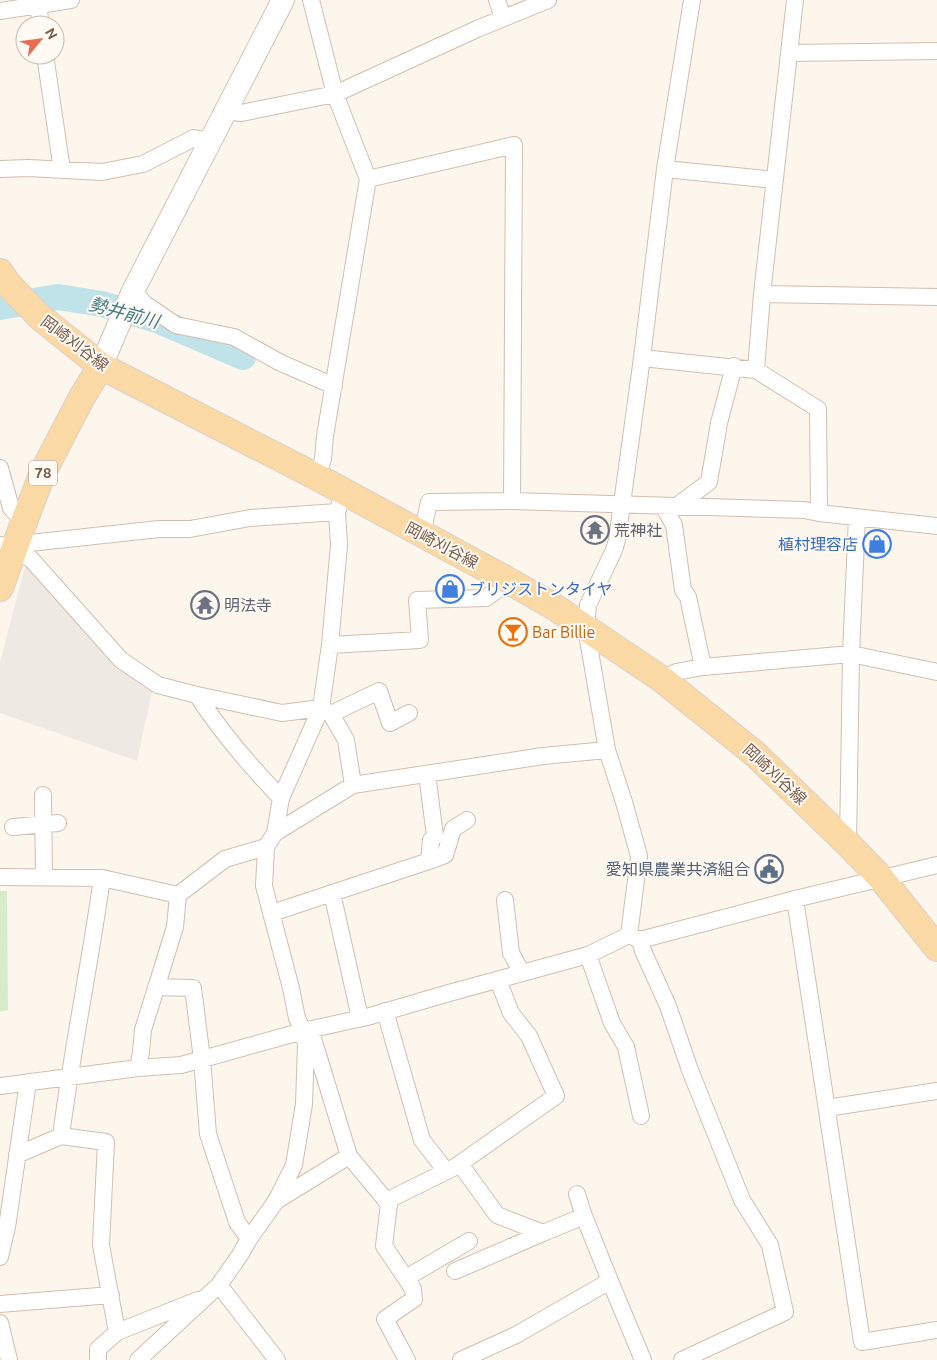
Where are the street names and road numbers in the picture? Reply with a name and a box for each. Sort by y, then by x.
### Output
street label: 岡崎刈谷線 [38,312,112,374]
road number: 78 [29,460,57,486]
street label: 岡崎刈谷線 [402,518,482,572]
street label: 岡崎刈谷線 [740,740,810,808]

